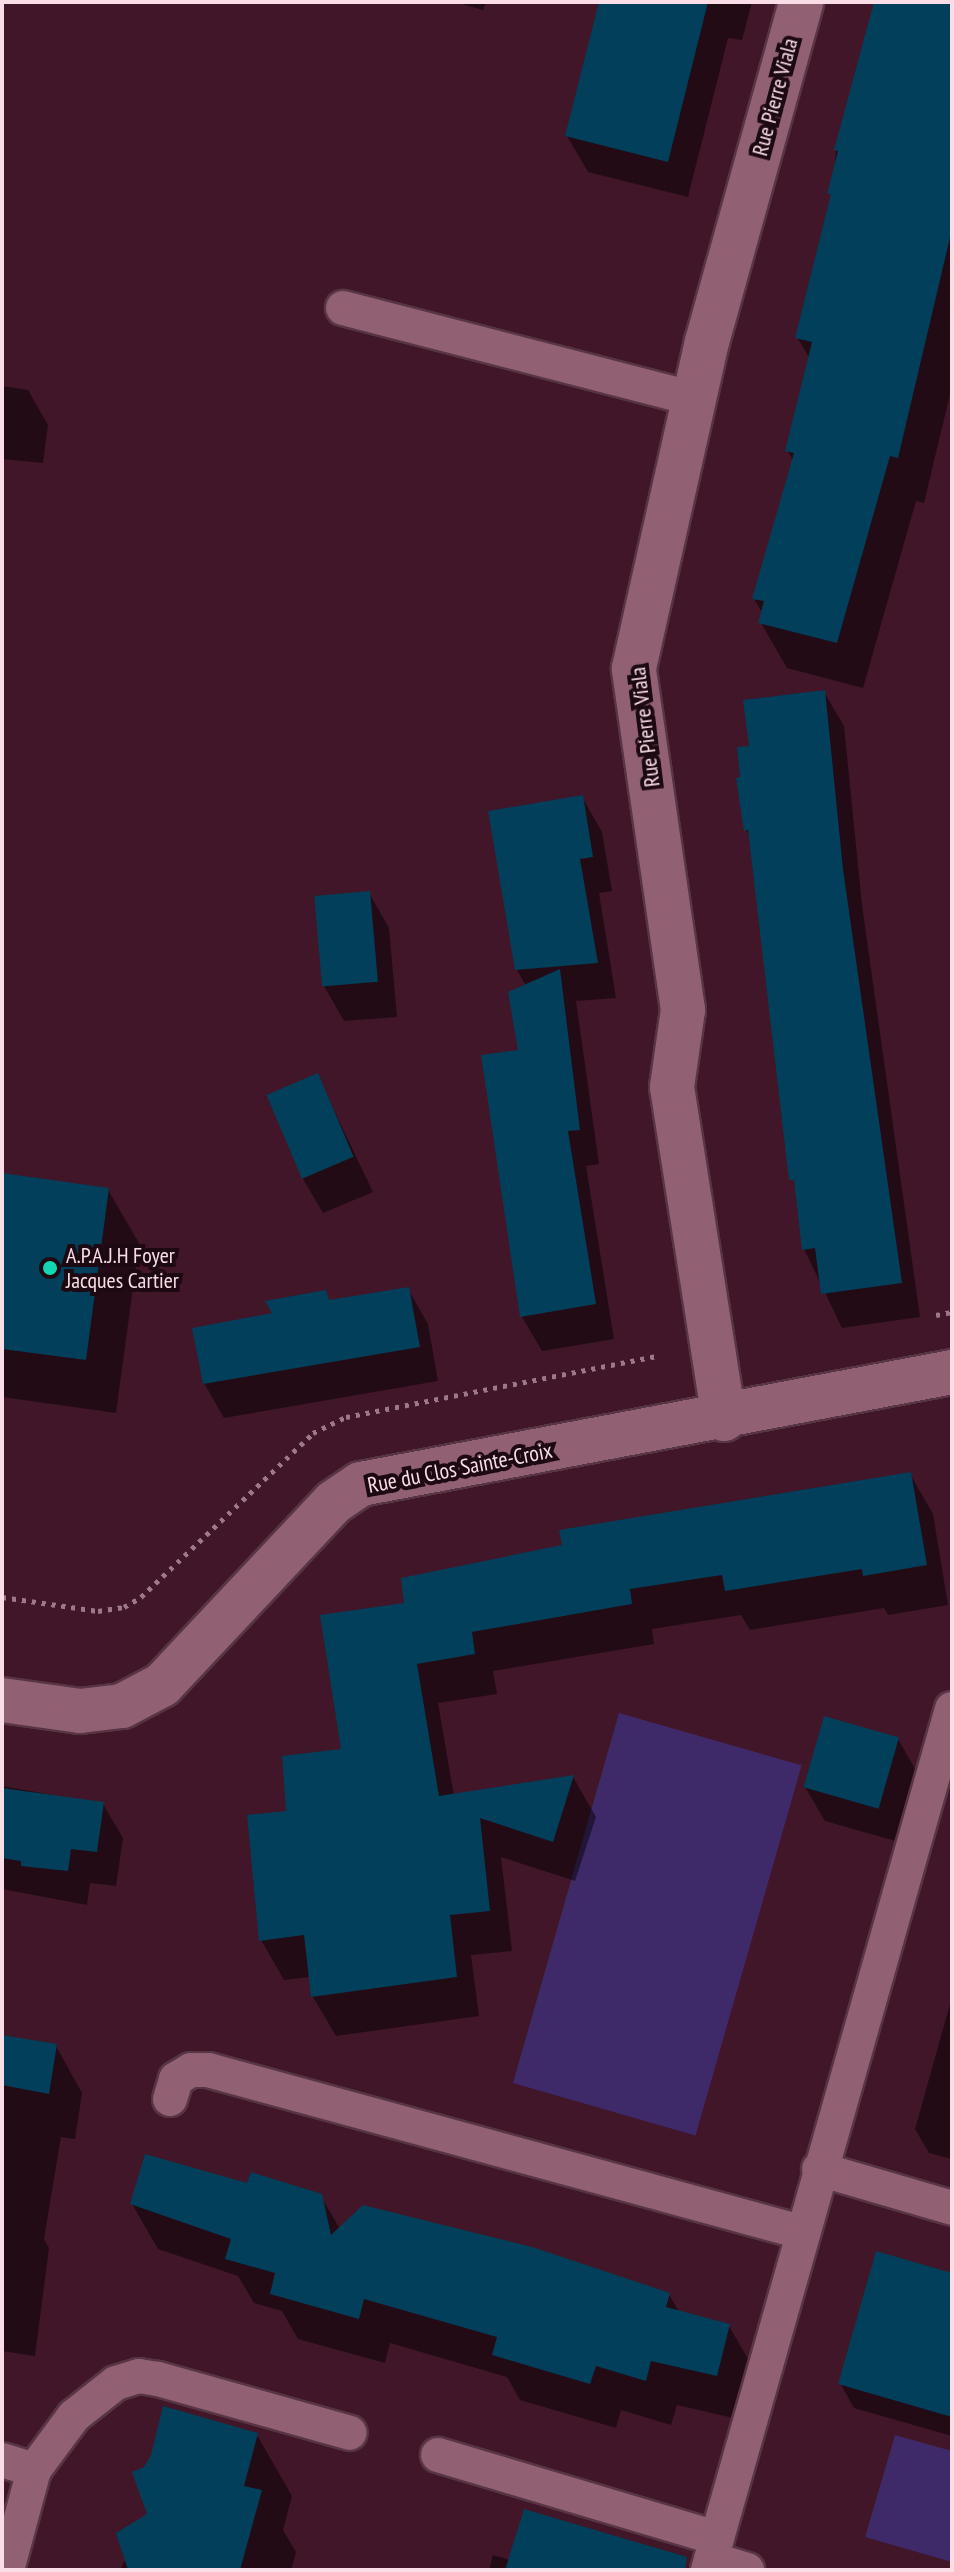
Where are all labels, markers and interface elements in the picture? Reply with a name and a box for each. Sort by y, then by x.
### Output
street label: Rue Pierre Viala [747,35,803,159]
street label: Rue Pierre Viala [625,665,665,789]
place label: A.P.A.J.H Foyer Jacques Cartier [66,1242,179,1294]
marker: A.P.A.J.H Foyer Jacques Cartier [41,1259,59,1277]
street label: Rue du Clos Sainte-Croix [365,1437,555,1499]

